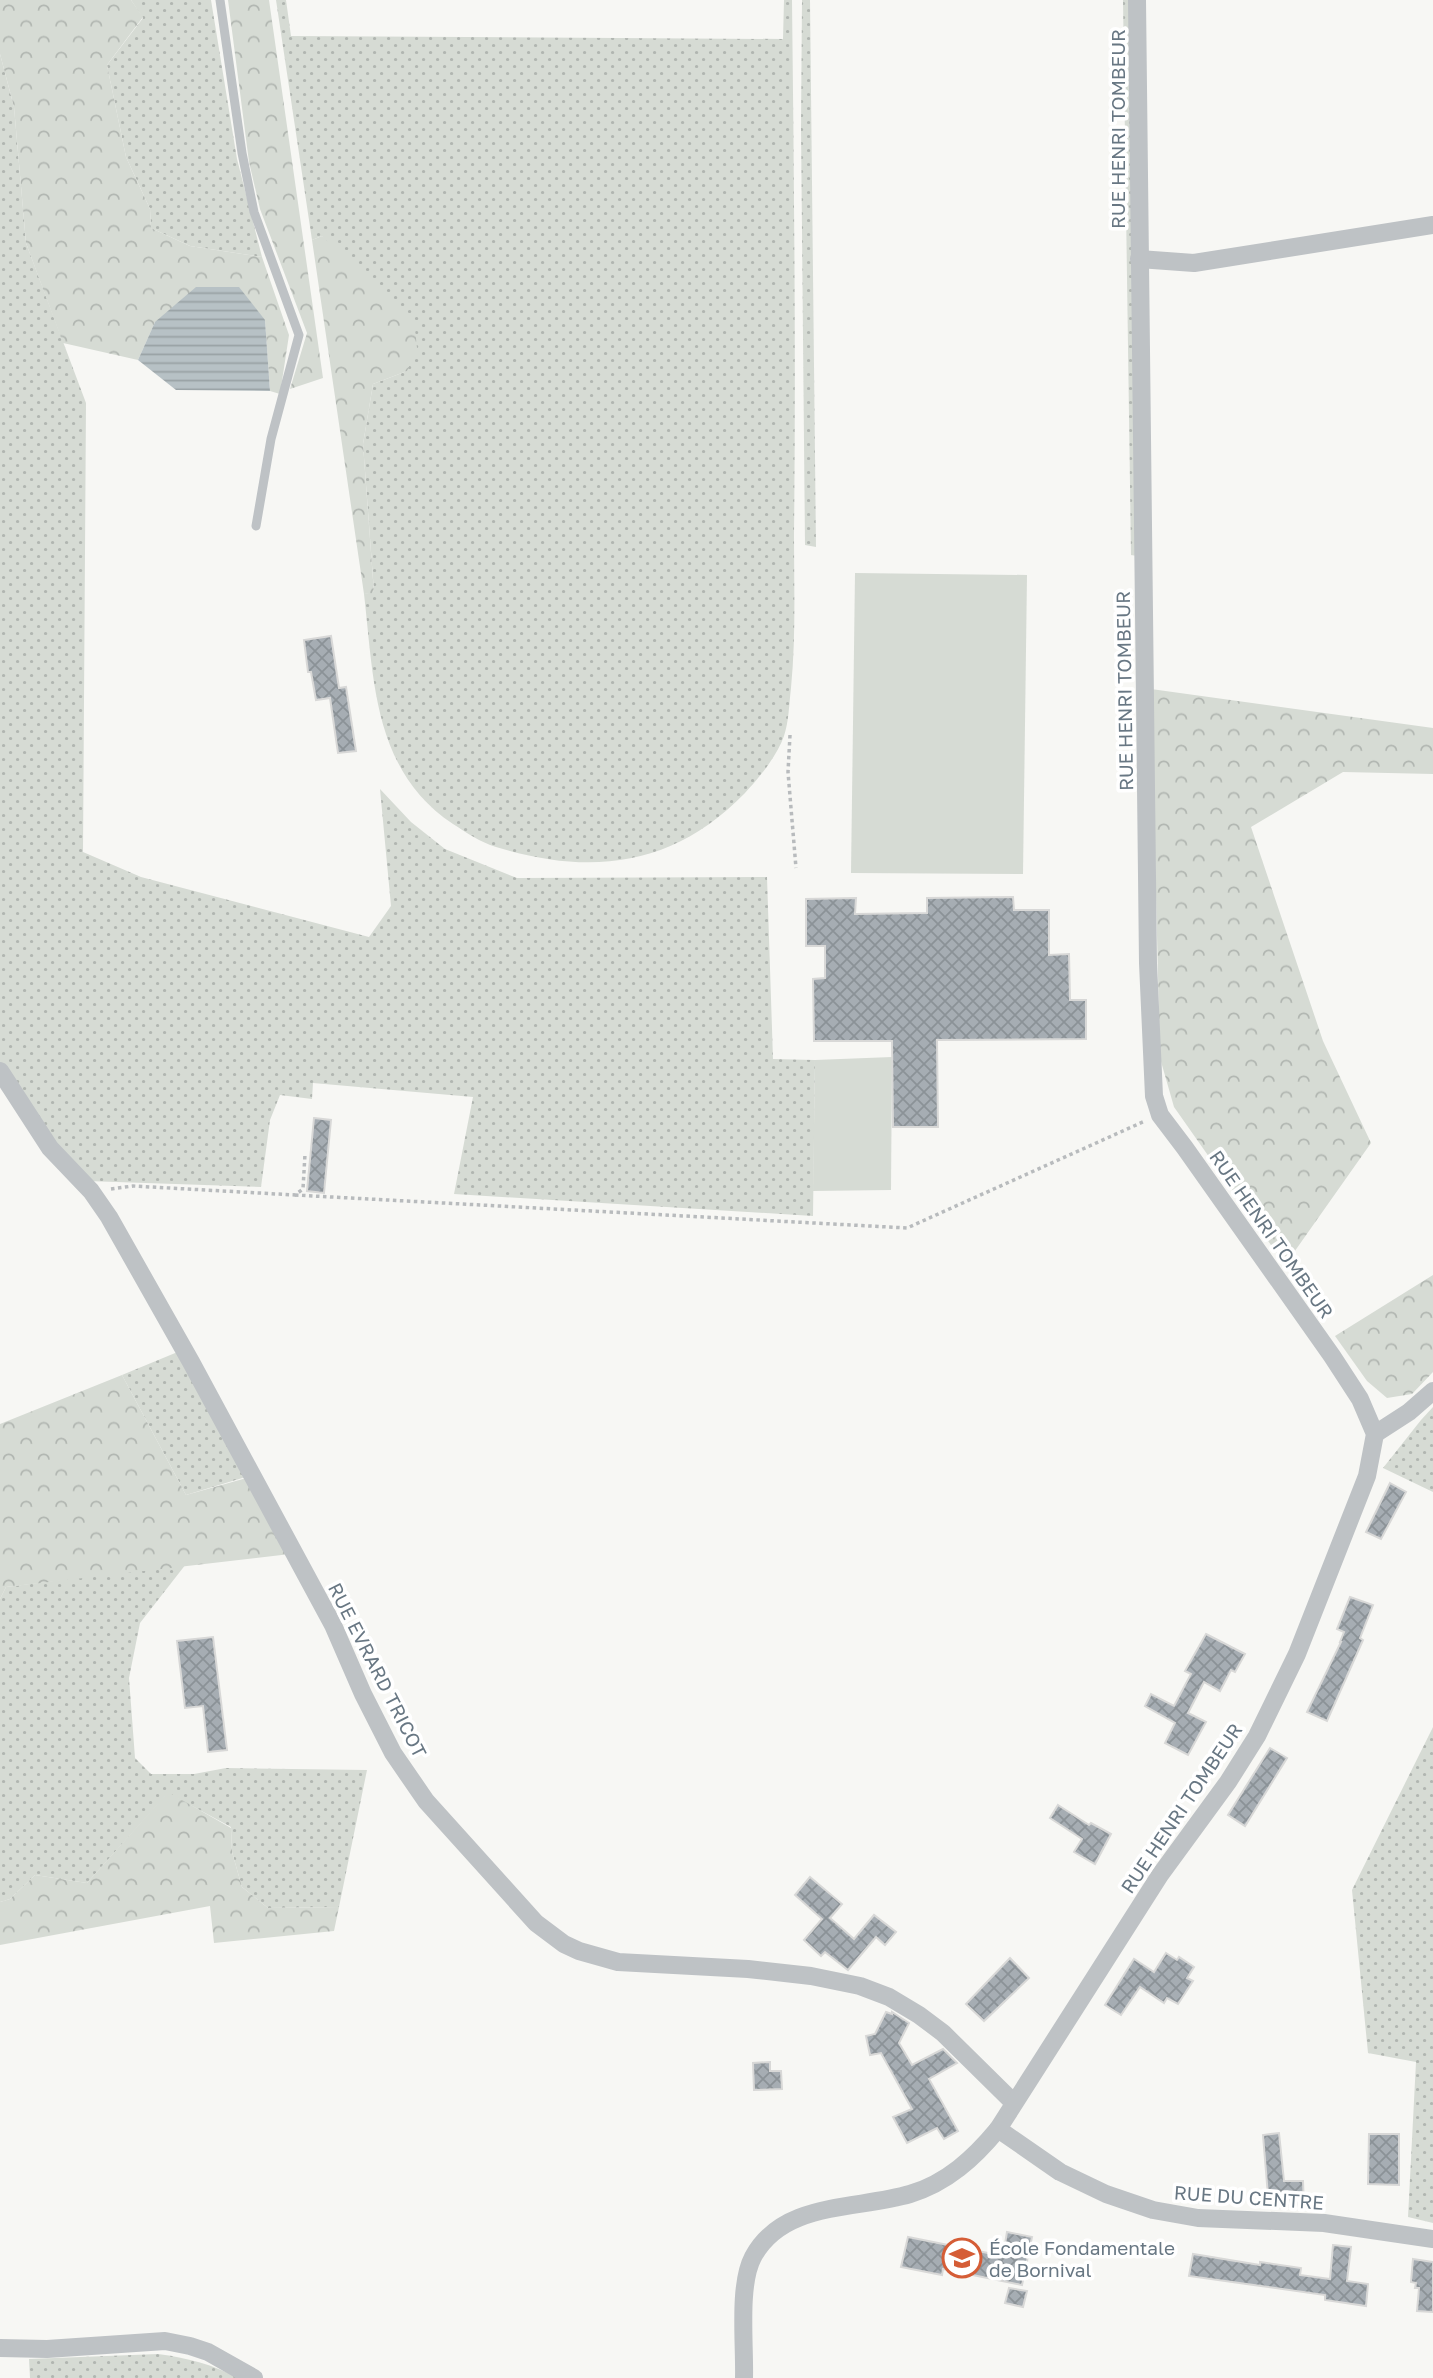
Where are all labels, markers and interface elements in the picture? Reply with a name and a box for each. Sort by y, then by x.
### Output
street label: RUE HENRI TOMBEUR [1106,29,1129,229]
street label: RUE HENRI TOMBEUR [1111,591,1137,791]
street label: RUE HENRI TOMBEUR [1205,1146,1339,1322]
street label: RUE EVRARD TRICOT [324,1579,432,1761]
street label: RUE HENRI TOMBEUR [1116,1719,1246,1897]
street label: RUE DU CENTRE [1173,2180,1325,2214]
place label: École Fondamentale de Bornival [989,2236,1175,2281]
school or university icon: École Fondamentale de Bornival [941,2237,983,2279]

